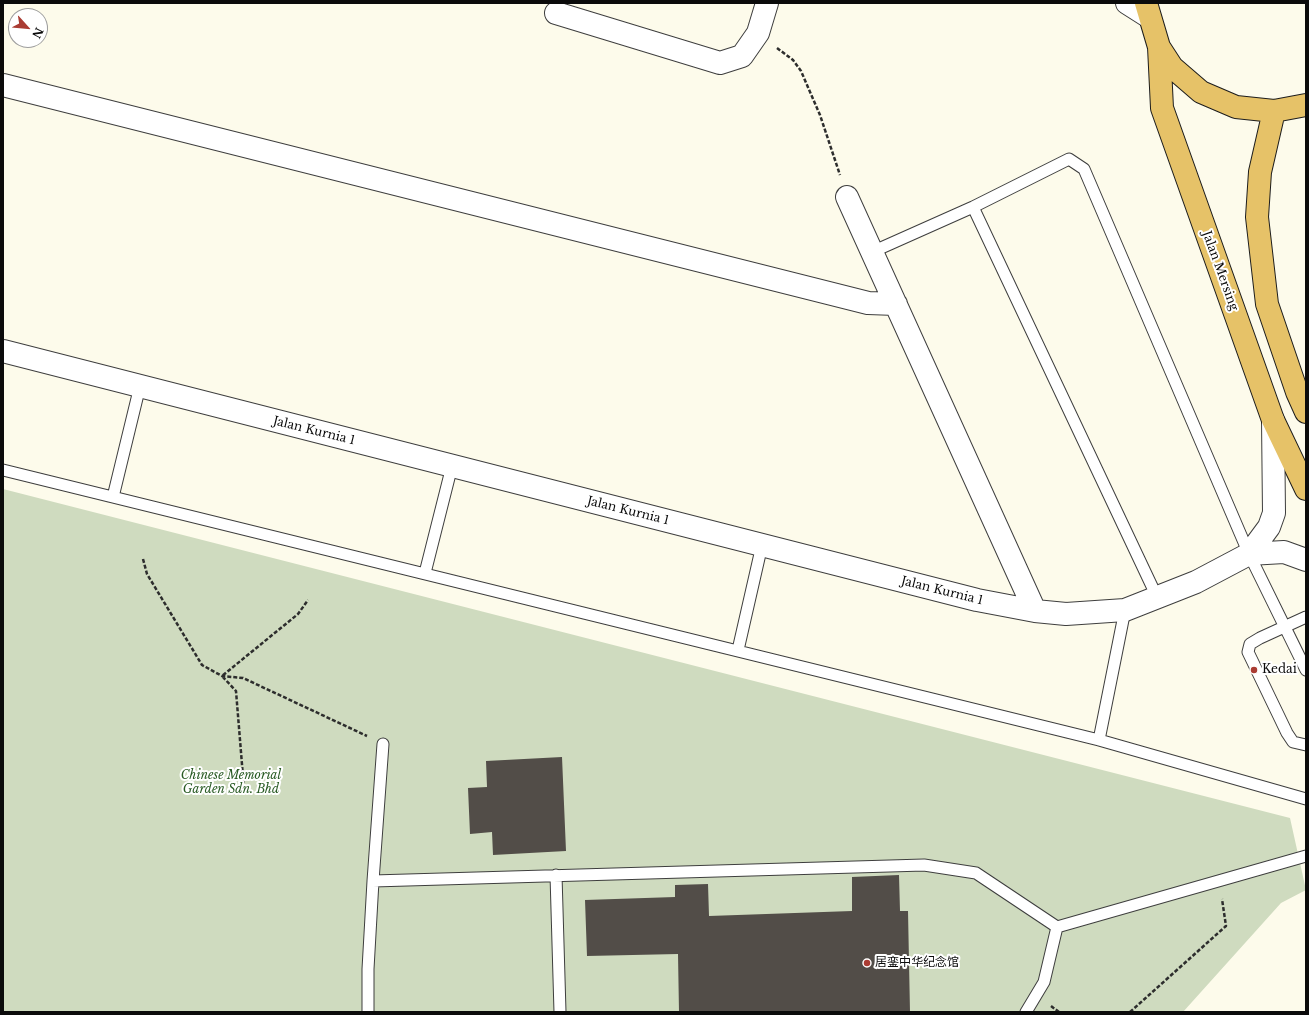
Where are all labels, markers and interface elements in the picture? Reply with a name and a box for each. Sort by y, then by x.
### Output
north arrow [8,8,48,48]
text: N [29,25,46,41]
street label: Jalan Mersing [1199,229,1241,313]
street label: Jalan Kurnia 1 [271,414,357,448]
street label: Jalan Kurnia 1 [585,494,671,528]
street label: Jalan Kurnia 1 [899,574,985,608]
place label: Kedai [1262,663,1297,677]
marker: Kedai [1249,665,1259,675]
park label: Chinese Memorial Garden Sdn. Bhd [181,769,281,797]
place label: 居銮中华纪念馆 [875,956,959,970]
marker: 居銮中华纪念馆 [862,958,872,968]

